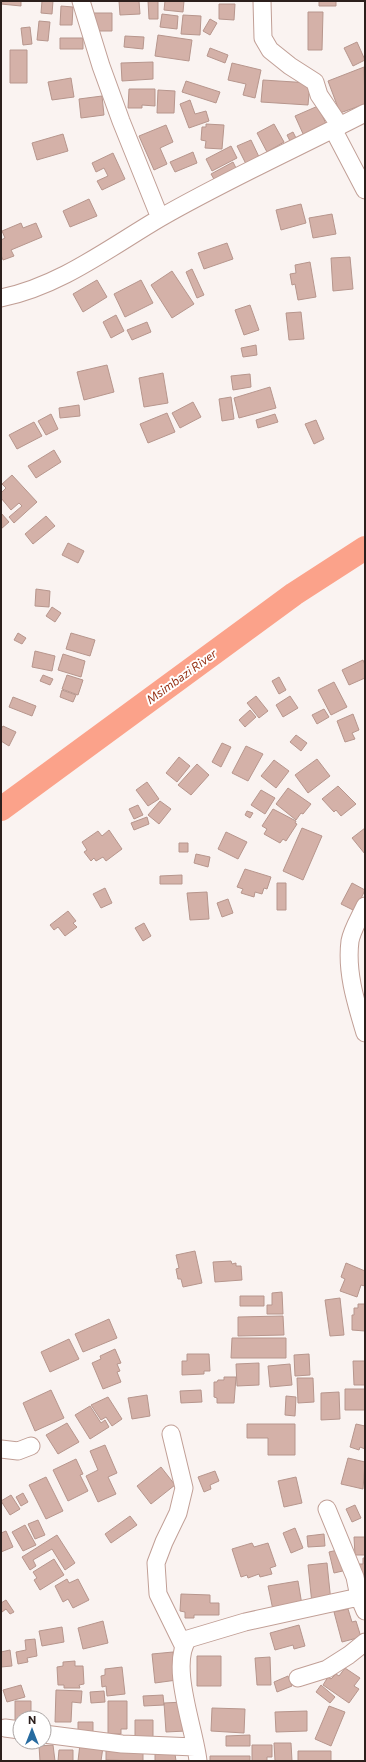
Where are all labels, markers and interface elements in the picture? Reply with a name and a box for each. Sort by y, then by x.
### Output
water label: Msimbazi River [143,645,220,706]
north arrow [12,1710,52,1750]
text: N [28,1713,36,1726]

